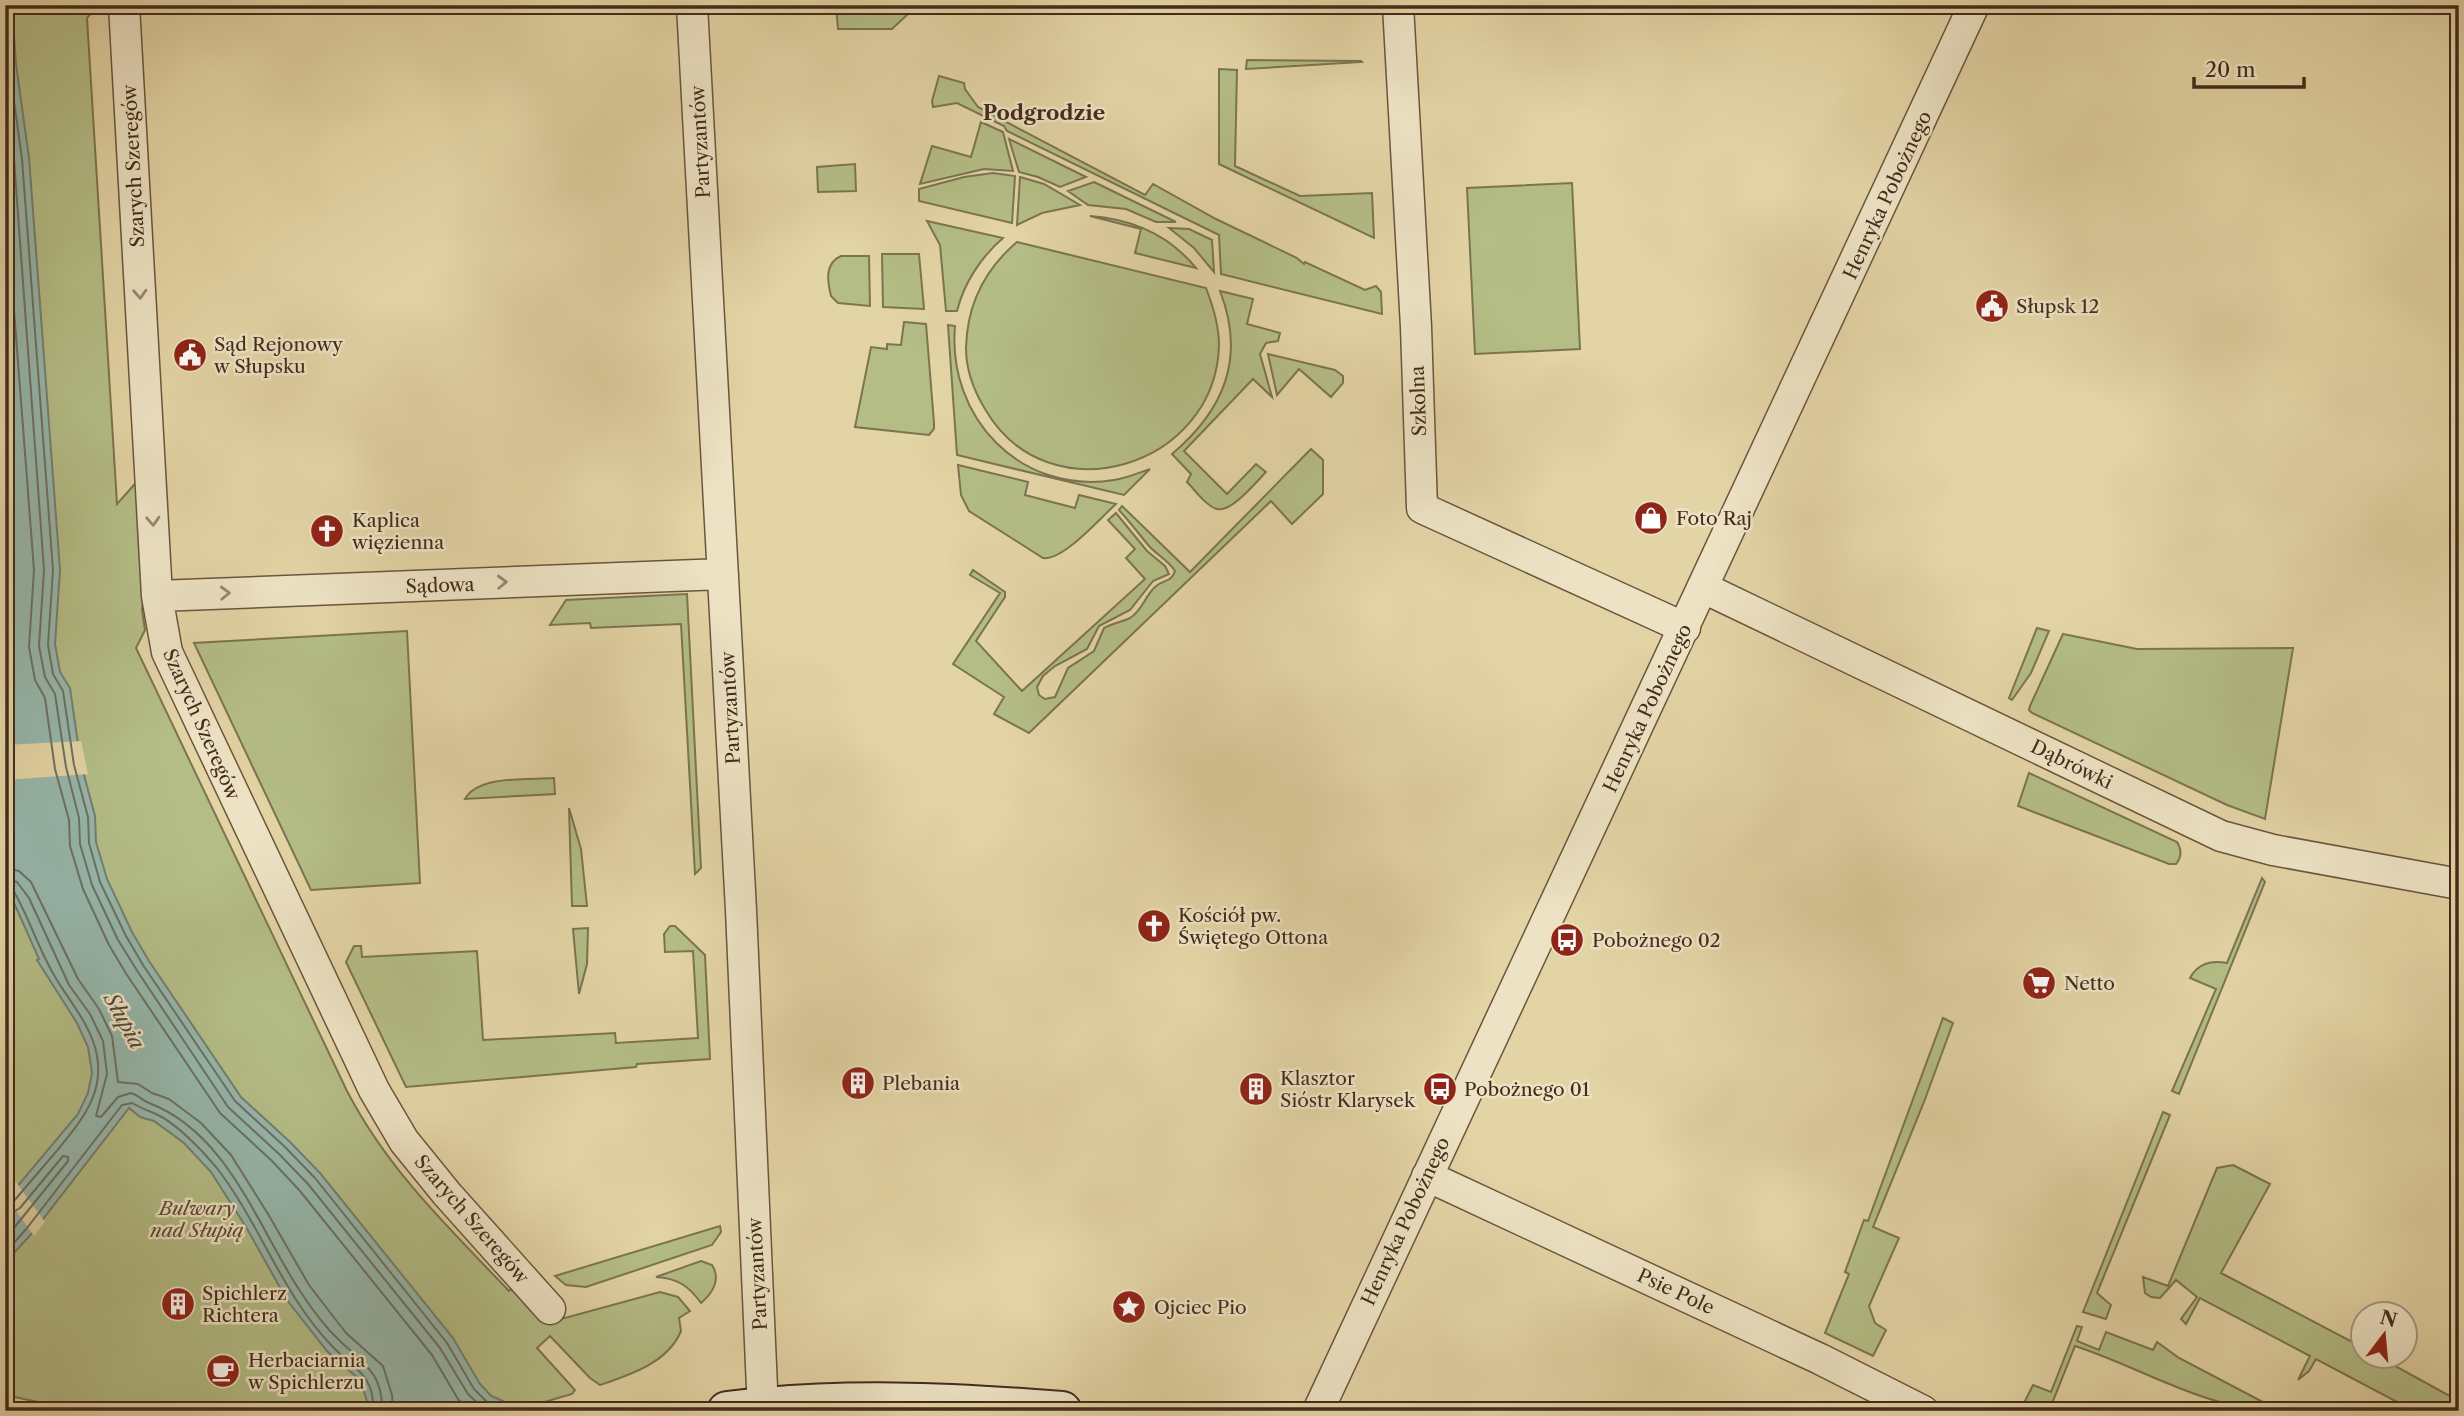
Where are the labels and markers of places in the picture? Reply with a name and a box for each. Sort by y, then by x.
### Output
public building icon: Słupsk 12 [1973,287,2011,325]
place label: Słupsk 12 [2016,295,2099,318]
place label: Sąd Rejonowy w Słupsku [213,333,343,378]
public building icon: Sąd Rejonowy w Słupsku [171,336,209,374]
shop icon: Foto Raj [1632,499,1670,537]
place label: Foto Raj [1676,507,1752,530]
place label: Kaplica więzienna [351,509,444,554]
church icon: Kaplica więzienna [308,512,346,550]
place label: Kościół pw. Świętego Ottona [1178,904,1328,949]
church icon: Kościół pw. Świętego Ottona [1135,907,1173,945]
bus stop icon: Pobożnego 02 [1548,921,1586,959]
place label: Pobożnego 02 [1592,929,1721,952]
supermarket icon: Netto [2020,964,2058,1002]
place label: Netto [2064,972,2115,995]
building icon: Plebania [839,1064,877,1102]
place label: Klasztor Sióstr Klarysek [1280,1067,1416,1112]
building icon: Klasztor Sióstr Klarysek [1237,1070,1275,1108]
bus stop icon: Pobożnego 01 [1421,1070,1459,1108]
place label: Plebania [882,1072,960,1095]
place label: Pobożnego 01 [1464,1078,1590,1101]
place label: Spichlerz Richtera [202,1282,287,1327]
building icon: Spichlerz Richtera [159,1285,197,1323]
place icon: Ojciec Pio [1110,1288,1148,1326]
place label: Ojciec Pio [1154,1296,1247,1319]
place label: Herbaciarnia w Spichlerzu [247,1349,365,1394]
cafe icon: Herbaciarnia w Spichlerzu [204,1352,242,1390]

